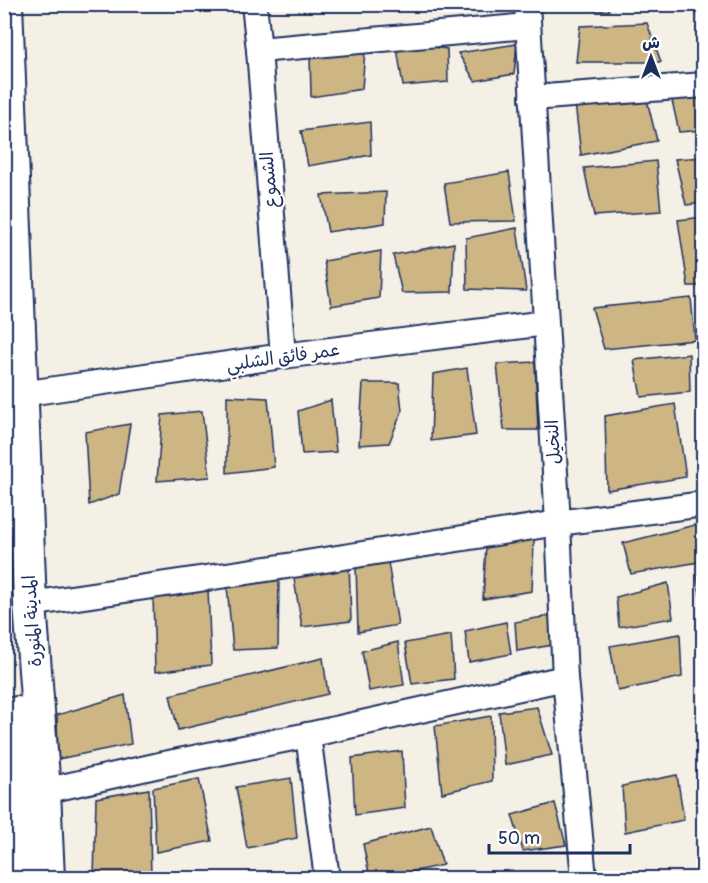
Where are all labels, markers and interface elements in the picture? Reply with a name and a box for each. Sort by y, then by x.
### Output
north arrow [621,27,681,87]
text: ش [642,33,660,53]
street label: الشموع [256,151,283,209]
street label: عمر فائق الشلبي [225,338,342,381]
street label: النخيل [541,419,566,465]
street label: المدينة المنورة [18,574,47,668]
scale bar [489,817,630,855]
text: 50 m [498,827,540,850]

